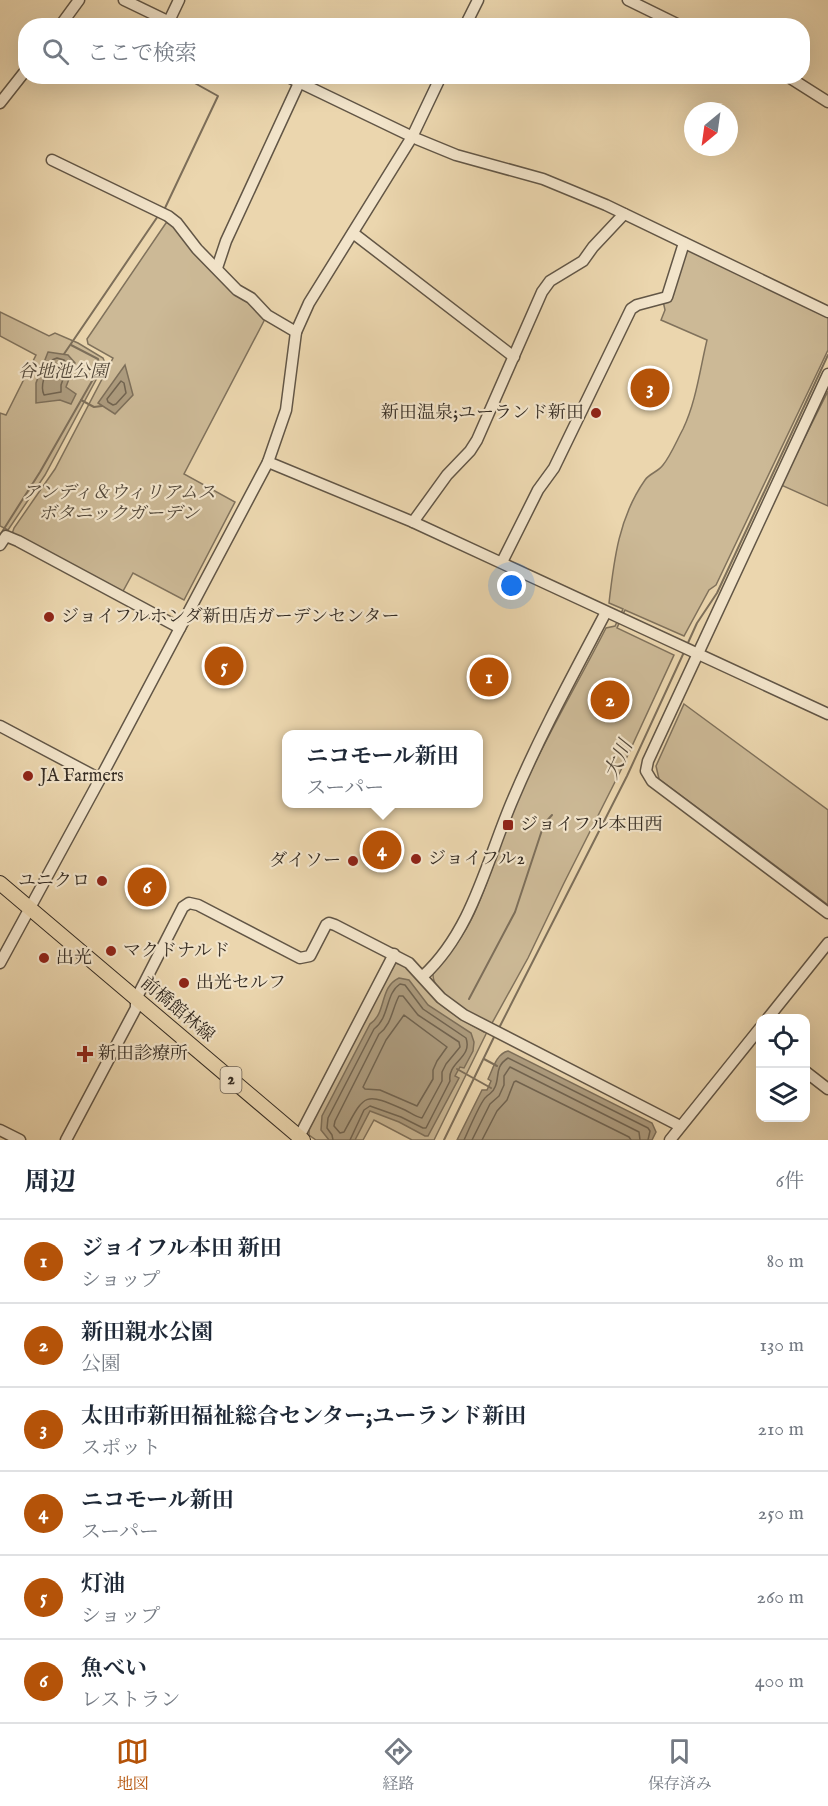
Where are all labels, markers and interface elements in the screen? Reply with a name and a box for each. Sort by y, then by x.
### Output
search box [18,18,810,84]
icon: search [39,35,72,68]
text: ここで検索 [87,40,197,68]
north arrow [684,102,738,156]
park label: 谷地池公園 [18,361,111,384]
pin: 3 [630,366,670,410]
place label: 新田温泉;ユーランド新田 [381,402,584,425]
marker: 新田温泉;ユーランド新田 [589,406,603,420]
park label: アンディ＆ウィリアムス ボタニックガーデン [22,482,216,526]
your location [497,571,526,600]
place label: ジョイフルホンダ新田店ガーデンセンター [61,606,400,629]
marker: ジョイフルホンダ新田店ガーデンセンター [42,610,56,624]
pin: 5 [204,644,244,688]
pin: 1 [470,654,508,700]
pin: 2 [590,678,630,722]
popup [282,730,483,808]
water label: 大川 [599,735,640,783]
text: ニコモール新田 [306,743,459,771]
place label: JA Farmers [38,765,124,788]
marker: JA Farmers [21,769,35,783]
text: スーパー [306,776,384,801]
place label: ジョイフル本田西 [520,814,662,837]
marker: ジョイフル本田西 [501,818,515,832]
pin: 4 [362,828,401,872]
place label: ジョイフル2 [428,848,525,871]
place label: ダイソー [269,850,341,873]
marker: ジョイフル2 [409,852,423,866]
marker: ダイソー [346,854,360,868]
pin: 6 [128,864,166,910]
place label: ユニクロ [18,870,90,893]
marker: ユニクロ [95,874,109,888]
place label: マクドナルド [123,940,230,963]
marker: マクドナルド [104,944,118,958]
place label: 出光 [56,947,92,970]
marker: 出光 [37,951,51,965]
street label: 前橋館林線 [135,972,219,1048]
place label: 出光セルフ [196,972,286,995]
marker: 出光セルフ [177,976,191,990]
map controls [756,1014,810,1122]
button: locate [756,1014,810,1068]
place label: 新田診療所 [98,1043,188,1066]
marker: 新田診療所 [76,1045,94,1063]
road number: 2 [220,1067,242,1093]
button: layers [756,1068,810,1122]
text: 周辺 [24,1166,76,1199]
text: 6件 [776,1169,804,1194]
text: ジョイフル本田 新田 [81,1235,282,1263]
text: 1 [40,1249,47,1274]
text: 80 m [767,1249,804,1274]
text: ショップ [81,1268,161,1293]
text: 新田親水公園 [81,1319,213,1347]
text: 2 [39,1333,48,1358]
text: 130 m [759,1333,804,1358]
text: 公園 [81,1352,121,1377]
text: 太田市新田福祉総合センター;ユーランド新田 [81,1403,526,1431]
text: 3 [40,1417,47,1442]
text: 210 m [758,1417,804,1442]
text: スポット [81,1436,161,1461]
text: ニコモール新田 [81,1487,234,1515]
text: 4 [39,1501,48,1526]
text: 250 m [758,1501,804,1526]
text: スーパー [81,1520,159,1545]
text: 灯油 [81,1571,125,1599]
text: 5 [40,1585,47,1610]
text: 260 m [757,1585,804,1610]
text: ショップ [81,1604,161,1629]
text: 魚べい [81,1655,147,1683]
text: 6 [39,1669,48,1694]
text: 400 m [755,1669,804,1694]
text: レストラン [81,1688,180,1713]
tab: 地図 [116,1735,149,1795]
tab: 経路 [382,1735,415,1795]
tab: 保存済み [648,1735,712,1795]

